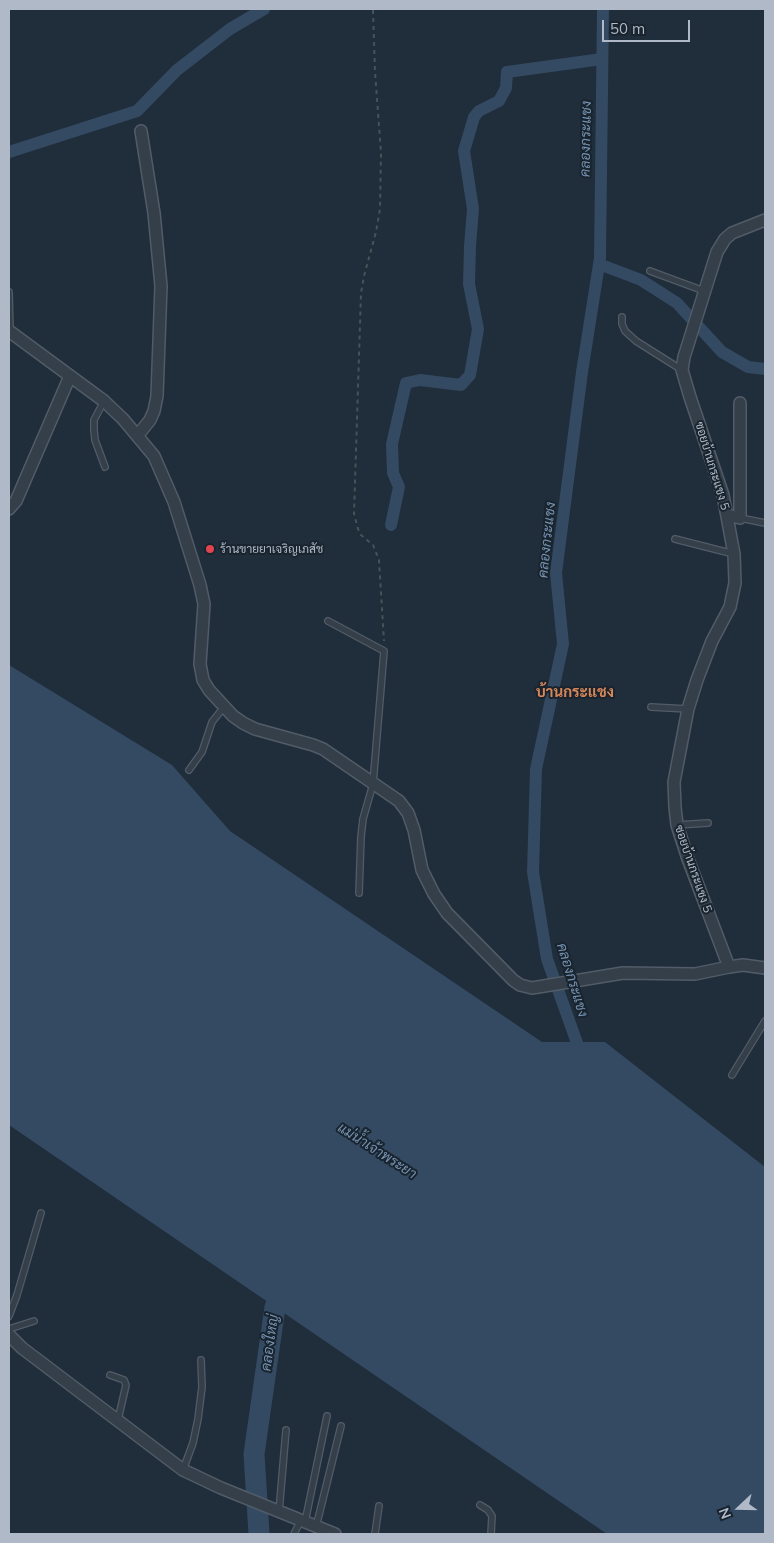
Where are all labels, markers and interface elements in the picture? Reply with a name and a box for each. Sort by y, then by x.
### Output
scale bar [604,10,692,42]
text: 50 m [610,19,645,38]
water label: คลองกระแชง [577,101,595,177]
street label: ซอยบ้านกระแชง 5 [692,420,732,512]
water label: คลองกระแชง [535,501,559,579]
place label: ร้านขายยาเจริญเภสัช [220,542,323,556]
marker: ร้านขายยาเจริญเภสัช [204,543,216,555]
district label: บ้านกระแชง [536,683,614,701]
street label: ซอยบ้านกระแชง 5 [671,823,715,915]
water label: คลองกระแชง [553,941,591,1019]
water label: แม่น้ำเจ้าพระยา [334,1119,420,1183]
water label: คลองใหญ่ [258,1314,282,1372]
north arrow [714,1483,764,1533]
text: N [715,1505,735,1522]

